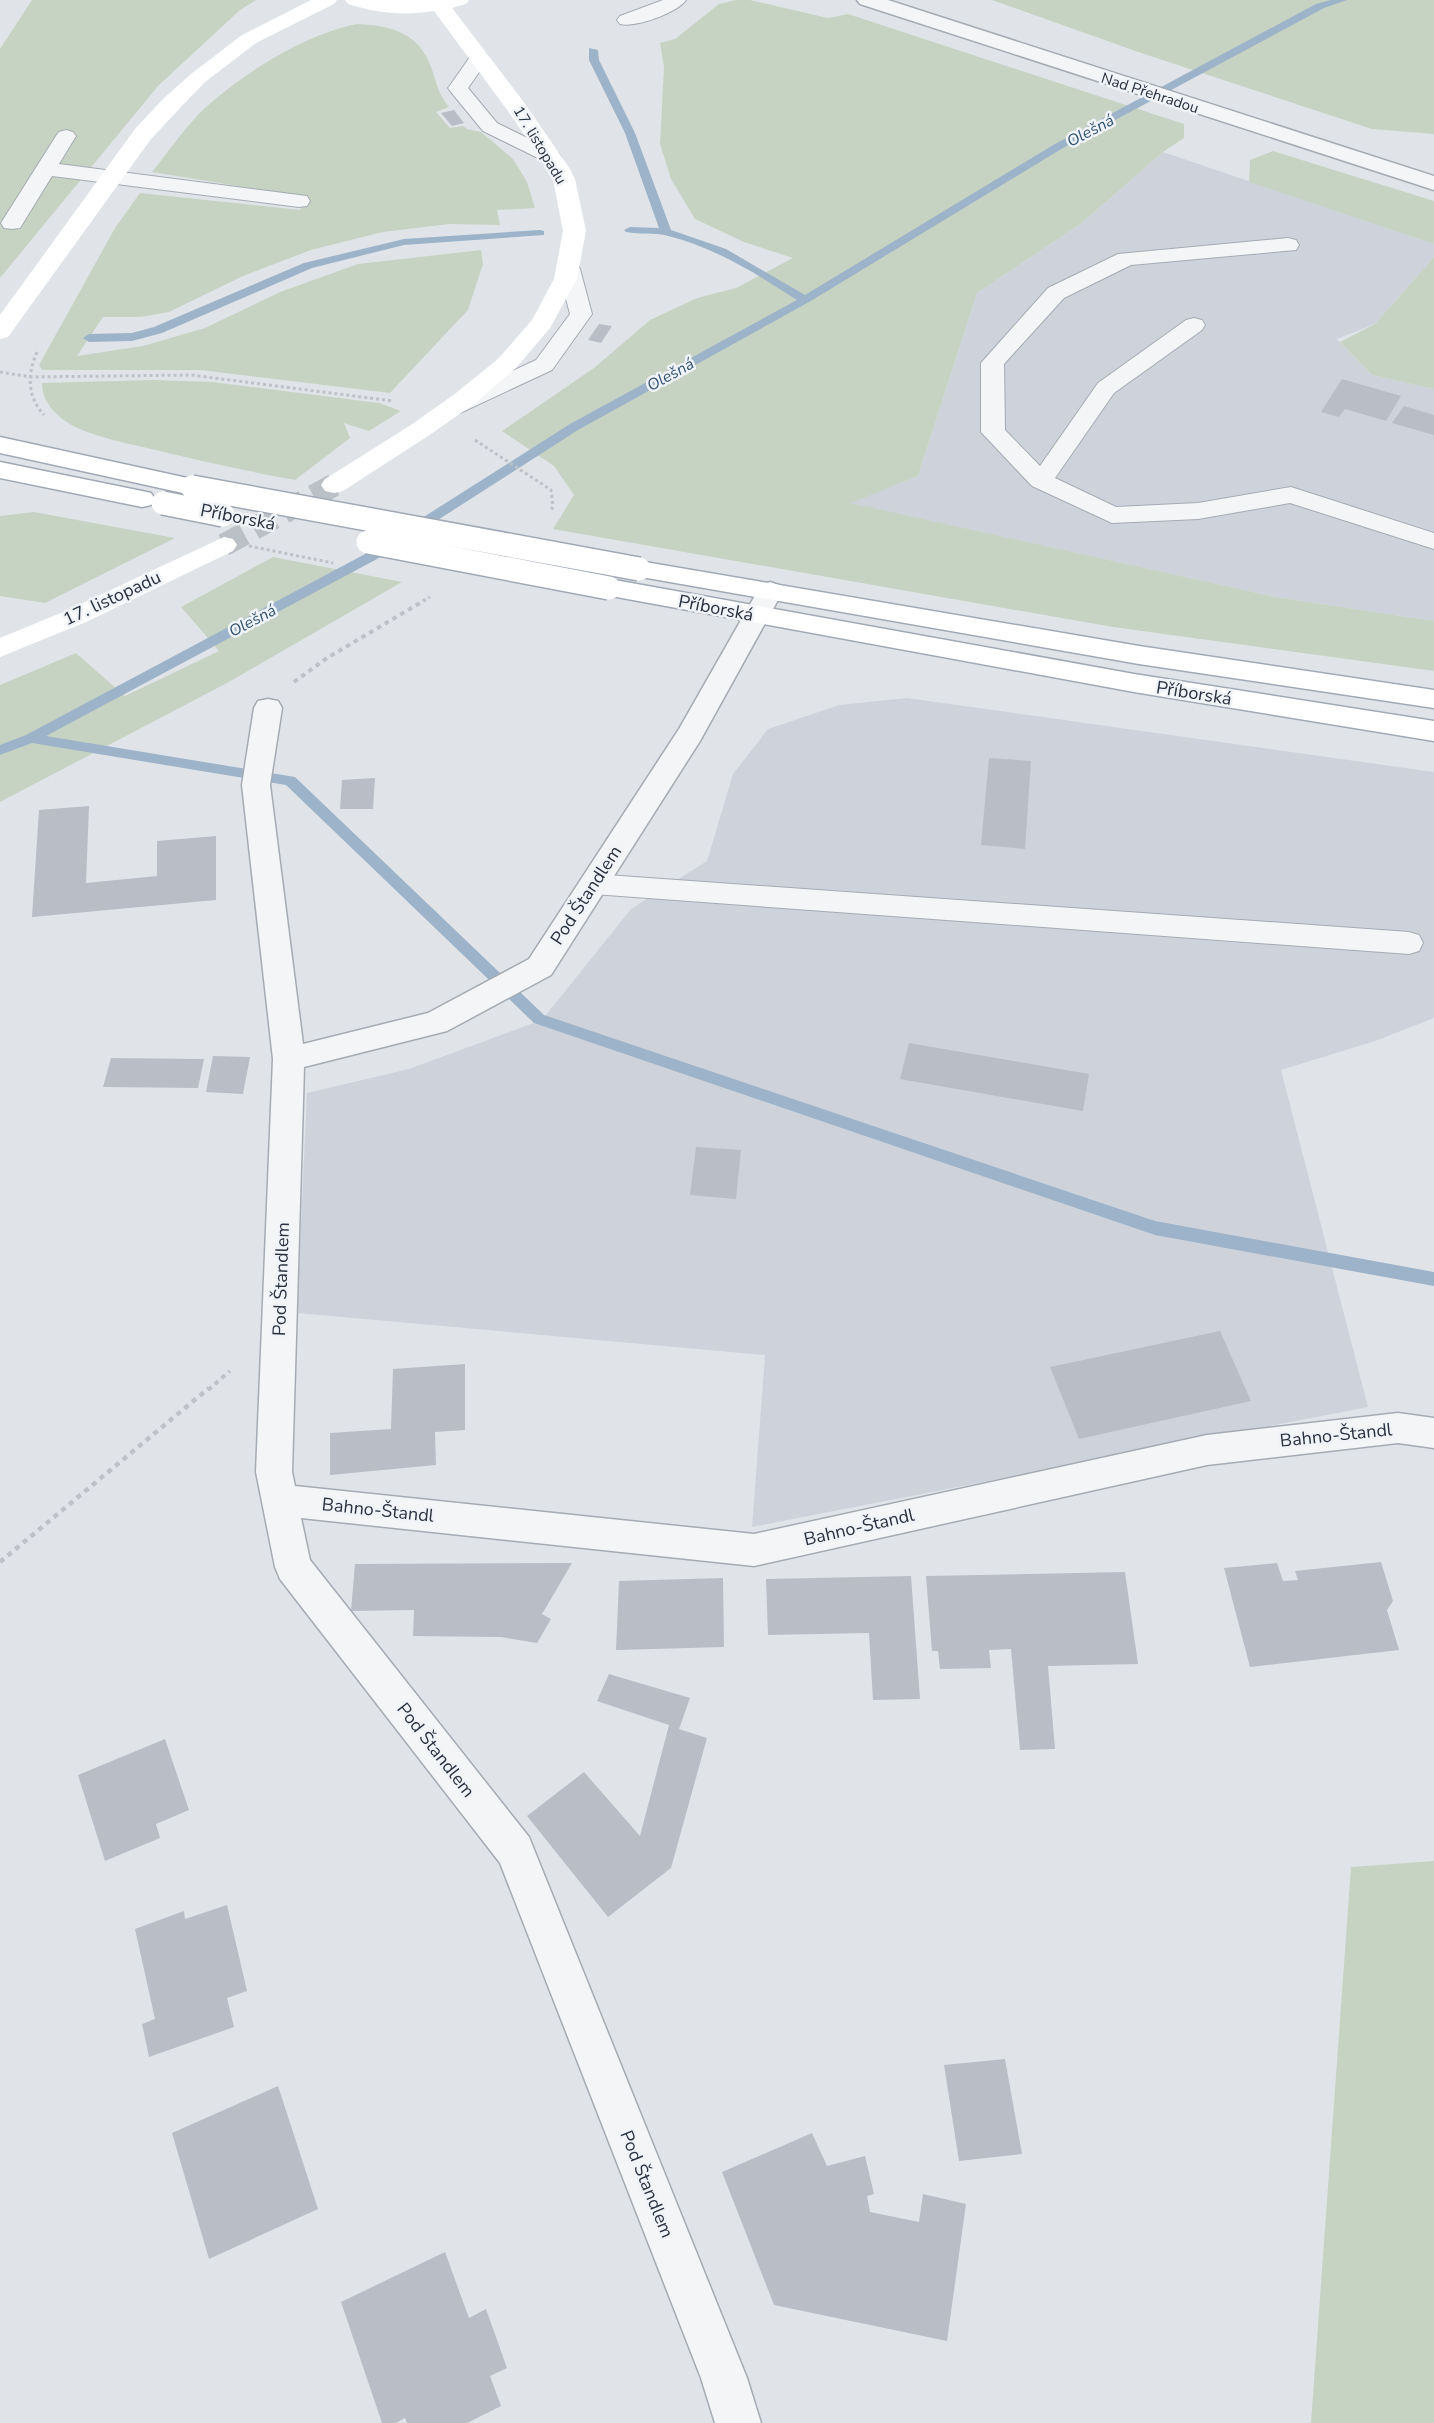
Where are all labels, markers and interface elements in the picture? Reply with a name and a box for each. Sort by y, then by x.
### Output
street label: Nad Přehradou [1099,68,1201,118]
street label: 17. listopadu [509,102,571,188]
water label: Olešná [1063,109,1118,153]
water label: Olešná [643,353,698,397]
street label: Příborská [198,498,278,536]
street label: 17. listopadu [59,565,165,631]
street label: Příborská [676,589,756,627]
water label: Olešná [225,599,280,643]
street label: Příborská [1155,675,1233,711]
street label: Pod Štandlem [545,841,627,949]
street label: Pod Štandlem [267,1222,295,1336]
street label: Bahno-Štandl [1279,1417,1394,1453]
street label: Bahno-Štandl [321,1492,436,1528]
street label: Bahno-Štandl [801,1502,917,1551]
street label: Pod Štandlem [391,1698,481,1802]
street label: Pod Štandlem [615,2127,679,2241]

